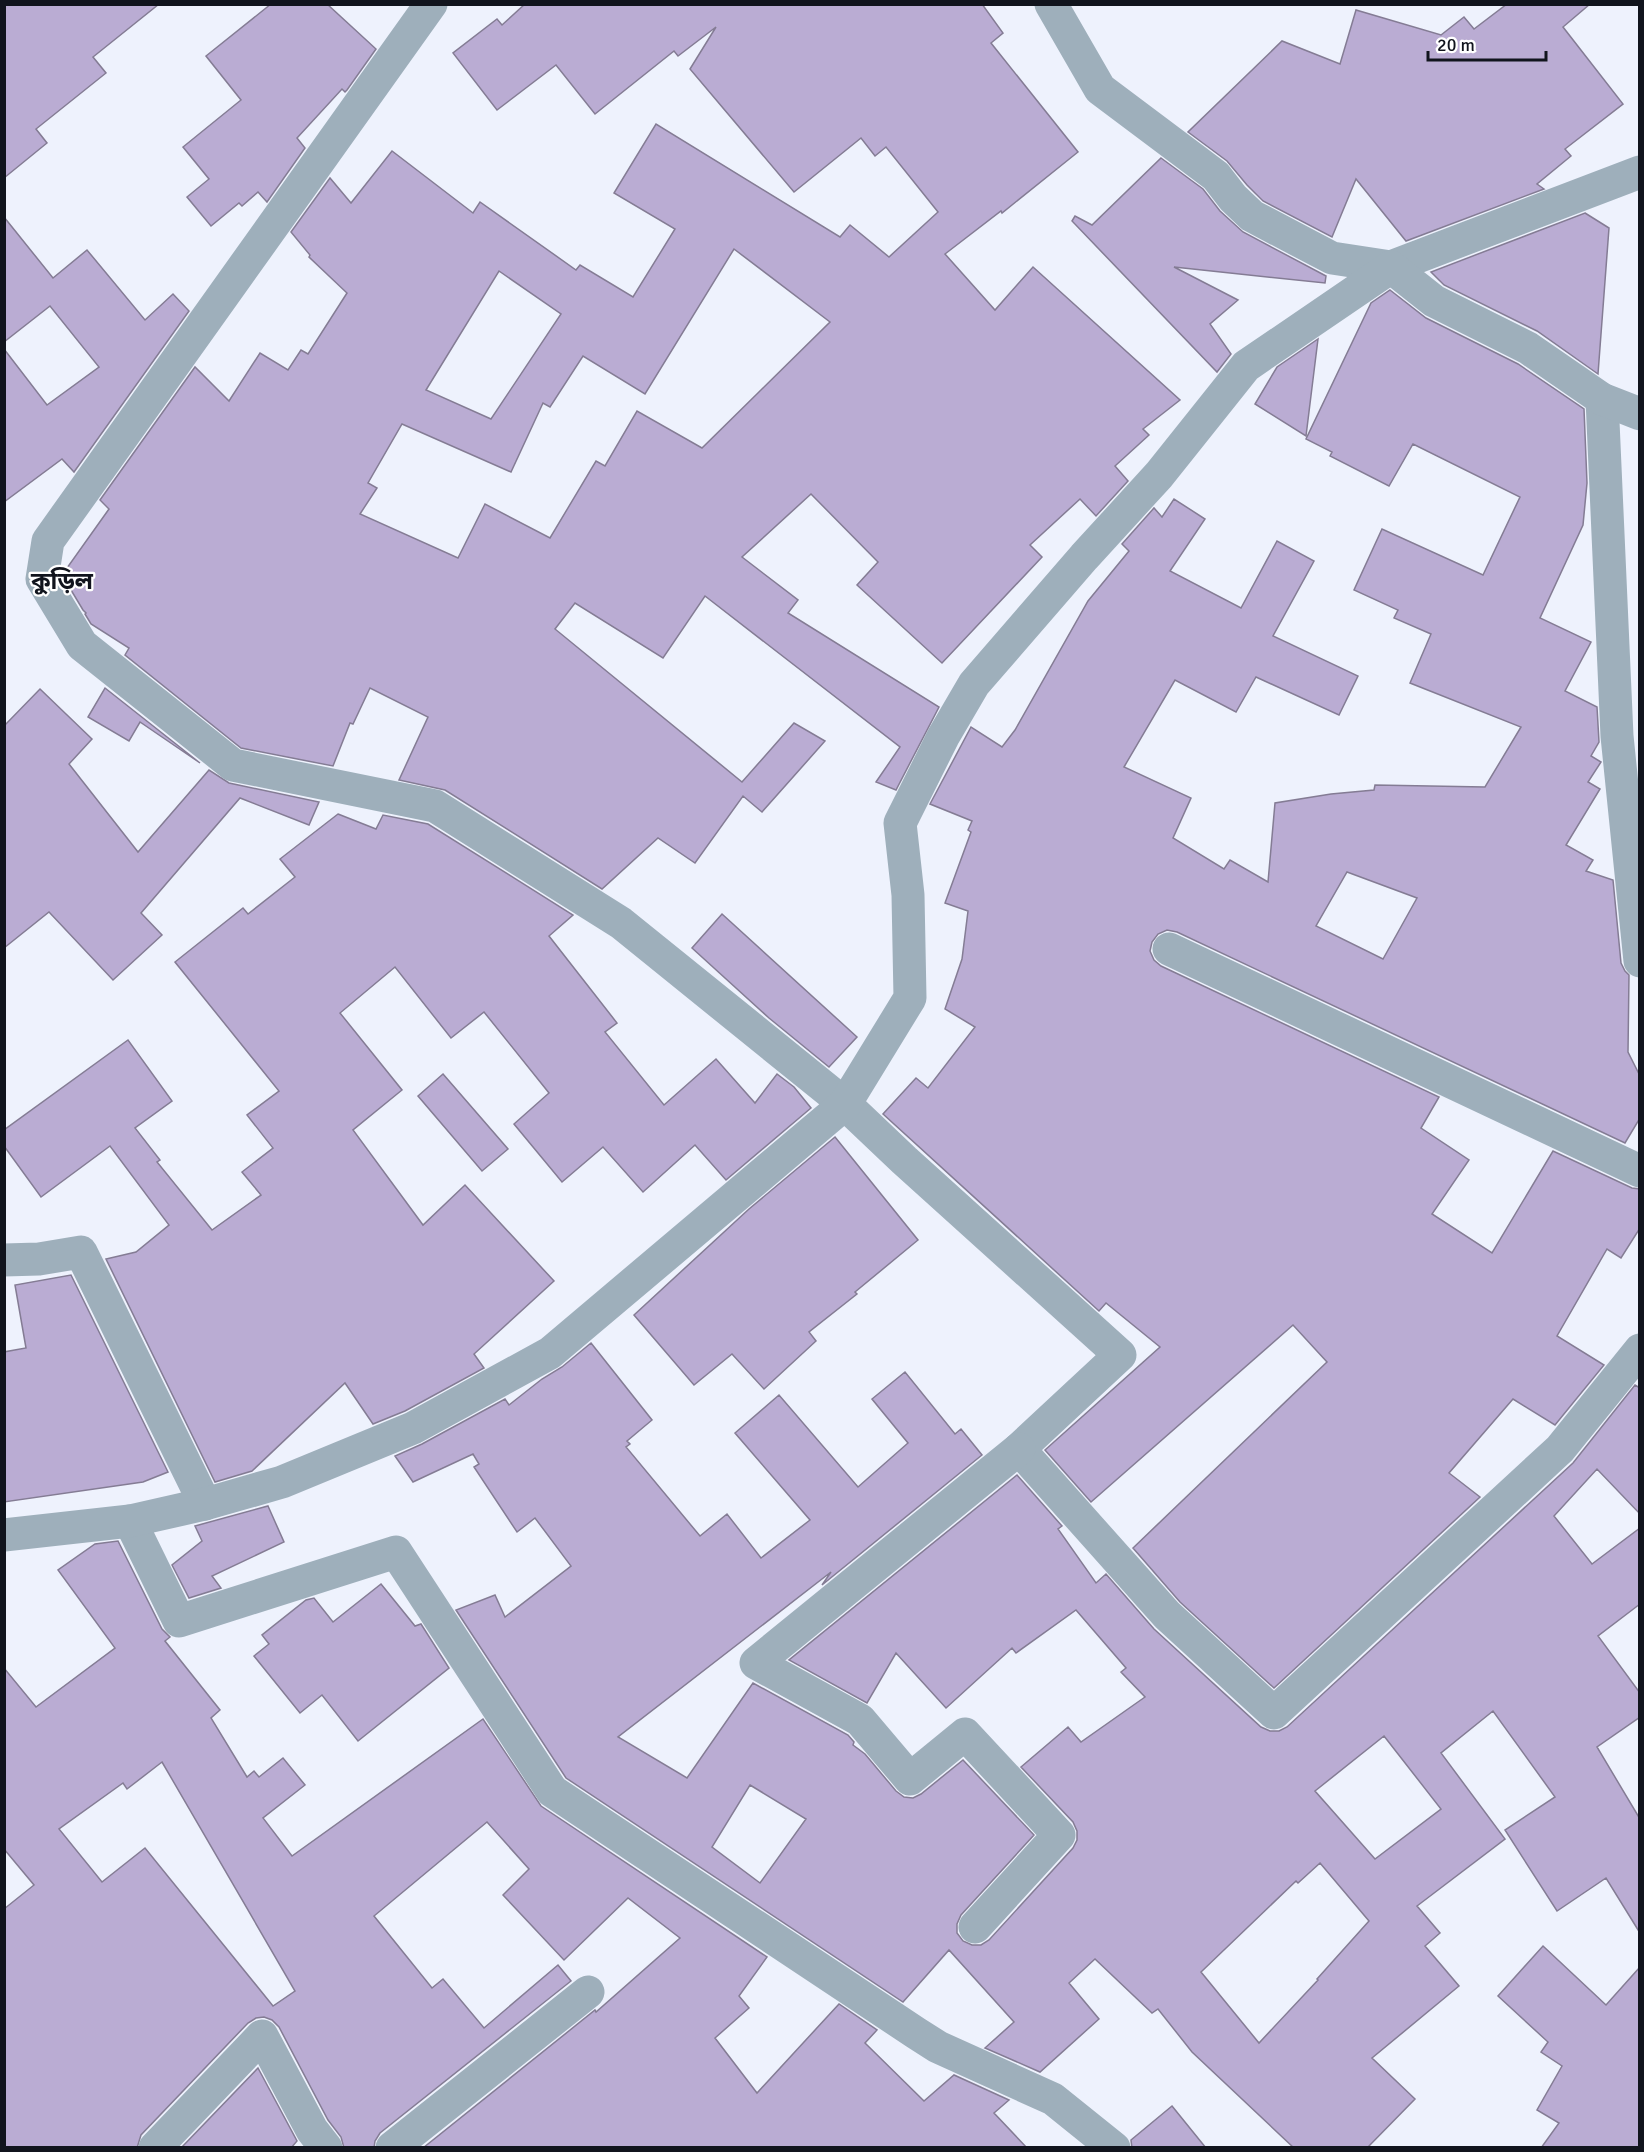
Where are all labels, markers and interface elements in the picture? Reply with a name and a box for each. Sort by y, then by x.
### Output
scale bar [1428,24,1546,62]
text: 20 m [1437,34,1475,56]
district label: কুড়িল [30,566,94,596]

